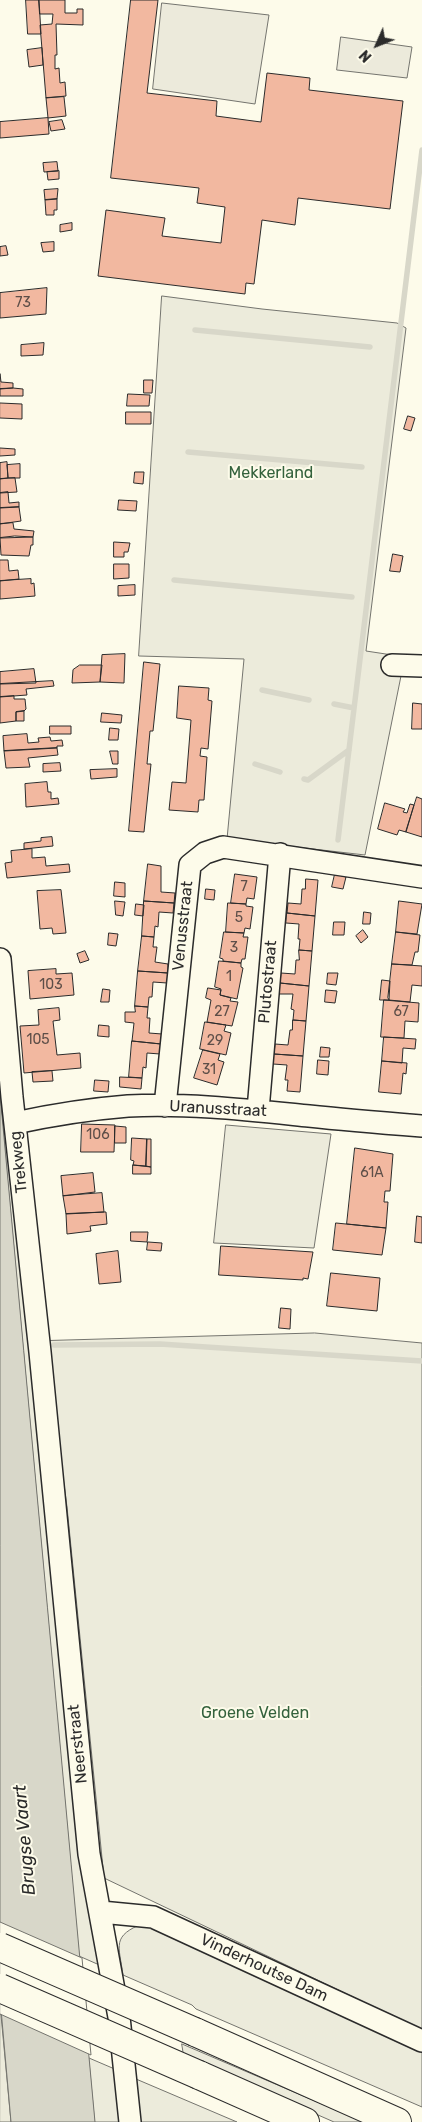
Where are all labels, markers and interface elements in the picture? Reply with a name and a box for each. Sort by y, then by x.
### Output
north arrow [352,20,402,70]
text: N [356,46,375,65]
house number: 73 [15,295,31,311]
park label: Mekkerland [229,463,313,483]
house number: 7 [240,879,248,895]
street label: Venusstraat [169,880,197,972]
house number: 5 [235,910,243,926]
house number: 3 [230,940,238,956]
street label: Plutostraat [255,940,281,1024]
house number: 1 [226,969,232,985]
house number: 103 [39,977,63,993]
house number: 27 [214,1004,230,1020]
house number: 67 [393,1004,409,1020]
house number: 105 [26,1032,50,1048]
house number: 29 [207,1033,223,1049]
house number: 31 [202,1062,216,1078]
street label: Uranusstraat [169,1097,267,1121]
house number: 106 [86,1127,110,1143]
street label: Trekweg [6,1130,32,1194]
house number: 61A [360,1165,384,1181]
park label: Groene Velden [201,1703,309,1723]
street label: Neerstraat [64,1704,92,1784]
water label: Brugse Vaart [9,1784,41,1896]
street label: Vinderhoutse Dam [197,1930,331,2006]

